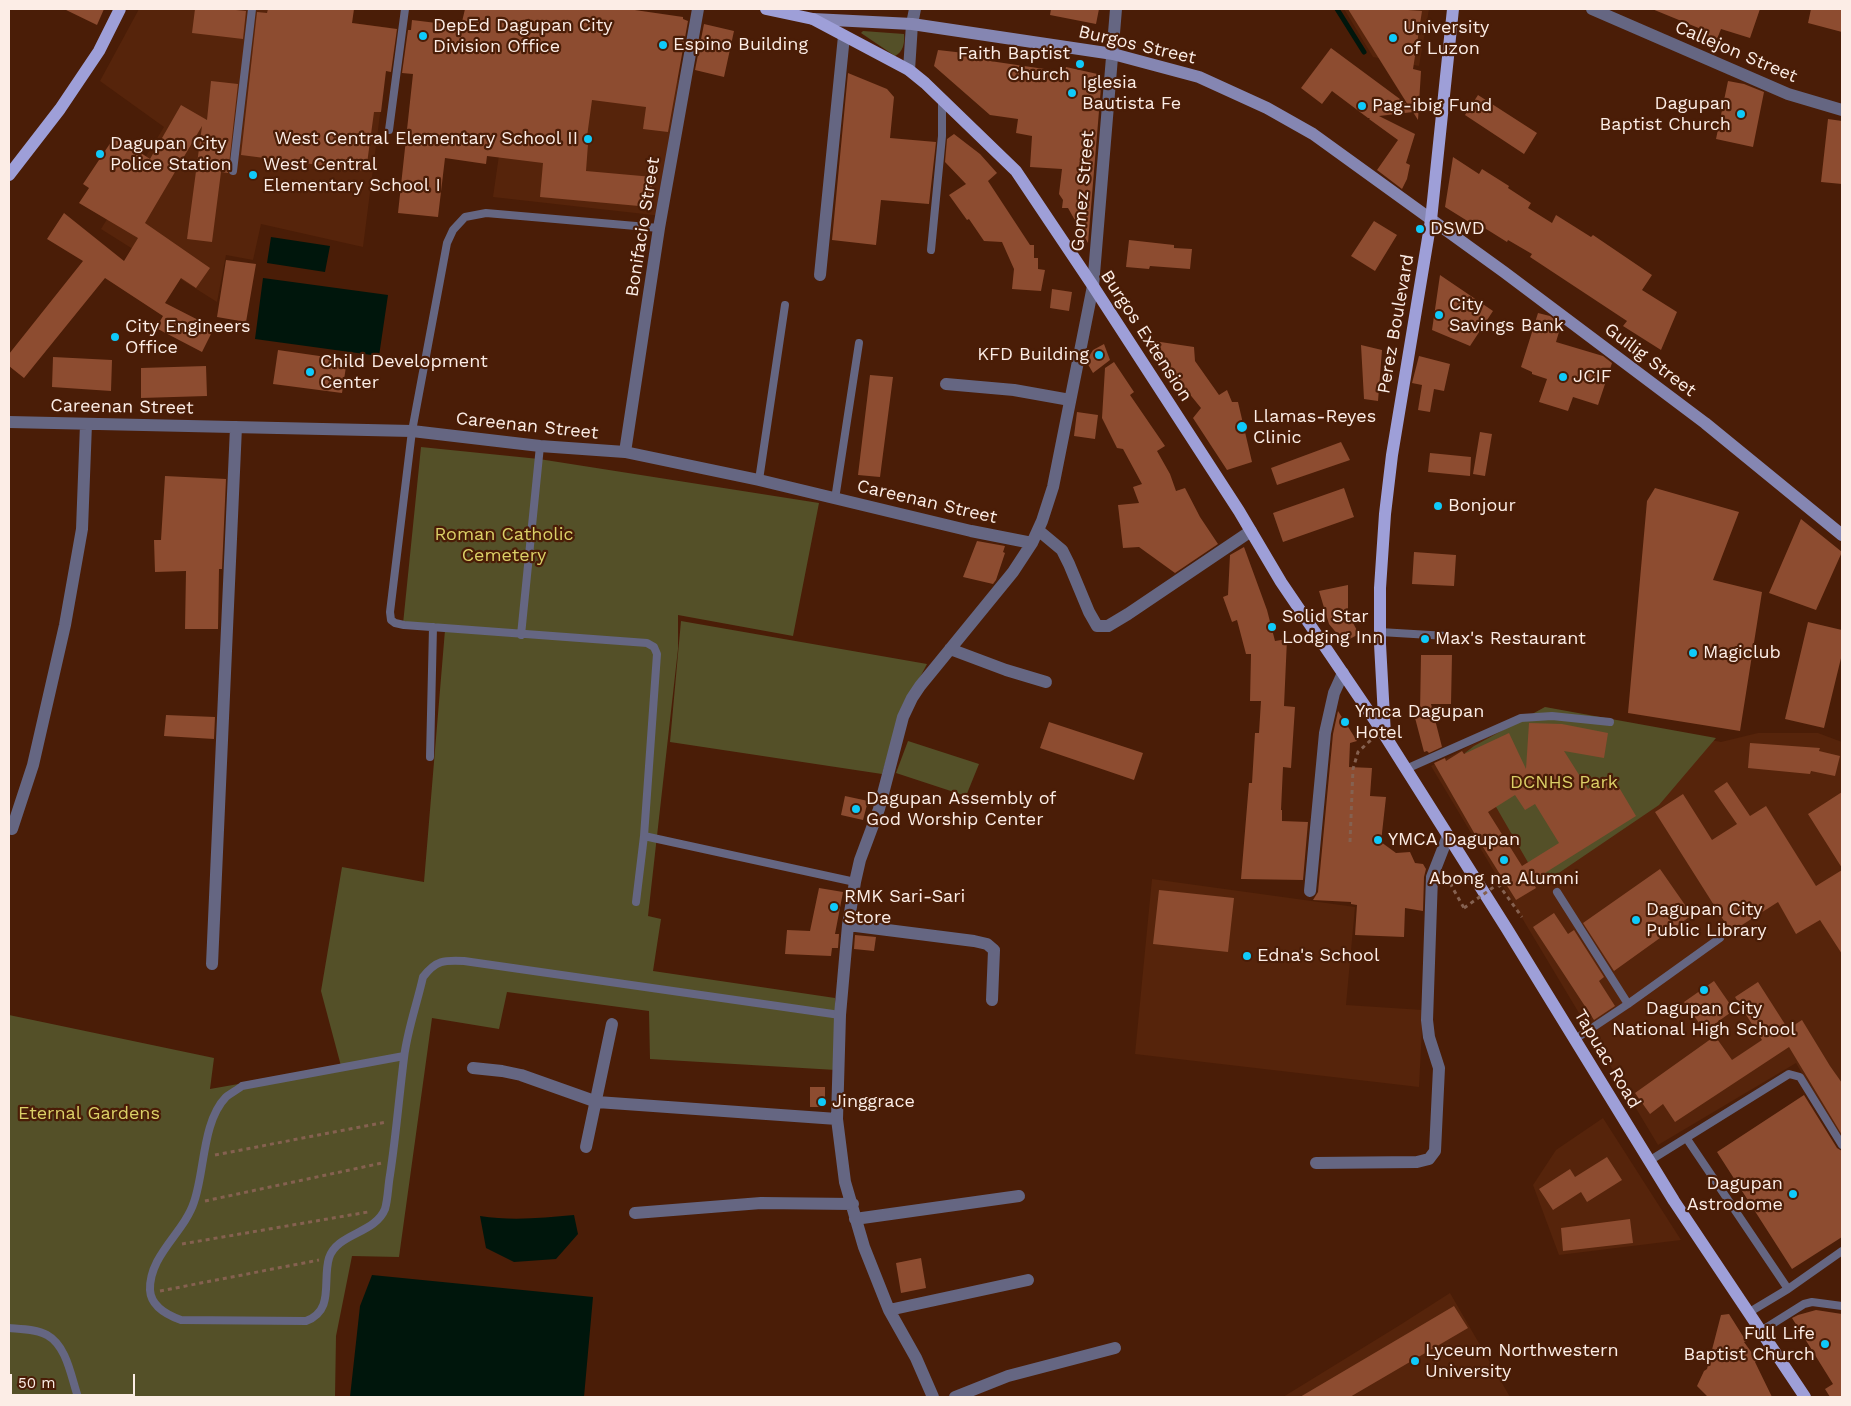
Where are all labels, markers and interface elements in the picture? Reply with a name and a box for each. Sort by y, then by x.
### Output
place label: DepEd Dagupan City Division Office [433,15,613,58]
street label: Callejon Street [1671,16,1801,88]
place label: University of Luzon [1403,17,1489,59]
street label: Burgos Street [1076,21,1198,69]
marker: DepEd Dagupan City Division Office [417,30,429,42]
marker: University of Luzon [1387,32,1399,44]
place label: Espino Building [673,34,808,56]
marker: Espino Building [657,39,669,51]
place label: Faith Baptist Church [958,43,1070,86]
marker: Faith Baptist Church [1074,58,1086,70]
place label: Iglesia Bautista Fe [1082,72,1181,115]
marker: Iglesia Bautista Fe [1066,87,1078,99]
place label: Dagupan Baptist Church [1600,93,1731,136]
place label: Pag-ibig Fund [1372,95,1492,117]
marker: Pag-ibig Fund [1356,100,1368,112]
marker: Dagupan Baptist Church [1735,108,1747,120]
place label: West Central Elementary School II [274,128,578,150]
street label: Gomez Street [1067,130,1099,252]
place label: Dagupan City Police Station [110,133,232,176]
marker: West Central Elementary School II [582,133,594,145]
marker: Dagupan City Police Station [94,148,106,160]
place label: West Central Elementary School I [263,154,441,196]
street label: Bonifacio Street [621,156,665,298]
marker: West Central Elementary School I [247,169,259,181]
place label: DSWD [1430,218,1485,240]
marker: DSWD [1414,223,1426,235]
street label: Perez Boulevard [1373,253,1419,395]
street label: Burgos Extension [1096,266,1196,406]
place label: City Savings Bank [1449,294,1564,336]
marker: City Savings Bank [1433,309,1445,321]
place label: City Engineers Office [125,316,250,358]
street label: Guilig Street [1600,319,1700,401]
marker: City Engineers Office [109,331,121,343]
place label: KFD Building [977,344,1089,366]
marker: KFD Building [1093,349,1105,361]
place label: Child Development Center [320,351,488,394]
marker: Child Development Center [304,366,316,378]
place label: JCIF [1573,366,1612,388]
marker: JCIF [1557,371,1569,383]
street label: Careenan Street [50,395,194,419]
place label: Llamas-Reyes Clinic [1253,406,1376,448]
street label: Careenan Street [455,408,599,444]
marker: Llamas-Reyes Clinic [1235,420,1249,434]
street label: Careenan Street [855,475,999,529]
place label: Bonjour [1448,495,1516,517]
marker: Bonjour [1432,500,1444,512]
park label: Roman Catholic Cemetery [434,524,574,566]
place label: Solid Star Lodging Inn [1282,606,1383,649]
marker: Solid Star Lodging Inn [1266,621,1278,633]
place label: Max's Restaurant [1435,628,1586,650]
marker: Max's Restaurant [1419,633,1431,645]
place label: Magiclub [1703,642,1781,664]
marker: Magiclub [1687,647,1699,659]
place label: Ymca Dagupan Hotel [1355,701,1484,744]
marker: Ymca Dagupan Hotel [1339,716,1351,728]
park label: DCNHS Park [1510,772,1618,794]
place label: Dagupan Assembly of God Worship Center [866,788,1056,831]
marker: Dagupan Assembly of God Worship Center [850,803,862,815]
place label: YMCA Dagupan [1388,829,1520,851]
marker: YMCA Dagupan [1372,834,1384,846]
marker: Abong na Alumni [1498,854,1510,866]
place label: Abong na Alumni [1429,868,1579,890]
place label: RMK Sari-Sari Store [844,886,965,929]
place label: Dagupan City Public Library [1646,899,1767,942]
marker: RMK Sari-Sari Store [828,901,840,913]
marker: Dagupan City Public Library [1630,914,1642,926]
place label: Edna's School [1257,945,1379,967]
marker: Edna's School [1241,950,1253,962]
marker: Dagupan City National High School [1698,984,1710,996]
place label: Dagupan City National High School [1612,998,1796,1040]
street label: Tapuac Road [1569,1005,1645,1113]
place label: Jinggrace [832,1091,915,1113]
marker: Jinggrace [816,1096,828,1108]
park label: Eternal Gardens [18,1103,160,1125]
place label: Dagupan Astrodome [1687,1173,1783,1216]
marker: Dagupan Astrodome [1787,1188,1799,1200]
place label: Full Life Baptist Church [1684,1323,1815,1366]
marker: Full Life Baptist Church [1819,1338,1831,1350]
place label: Lyceum Northwestern University [1425,1340,1619,1382]
marker: Lyceum Northwestern University [1409,1355,1421,1367]
scale bar [12,1364,138,1396]
text: 50 m [18,1374,55,1392]

